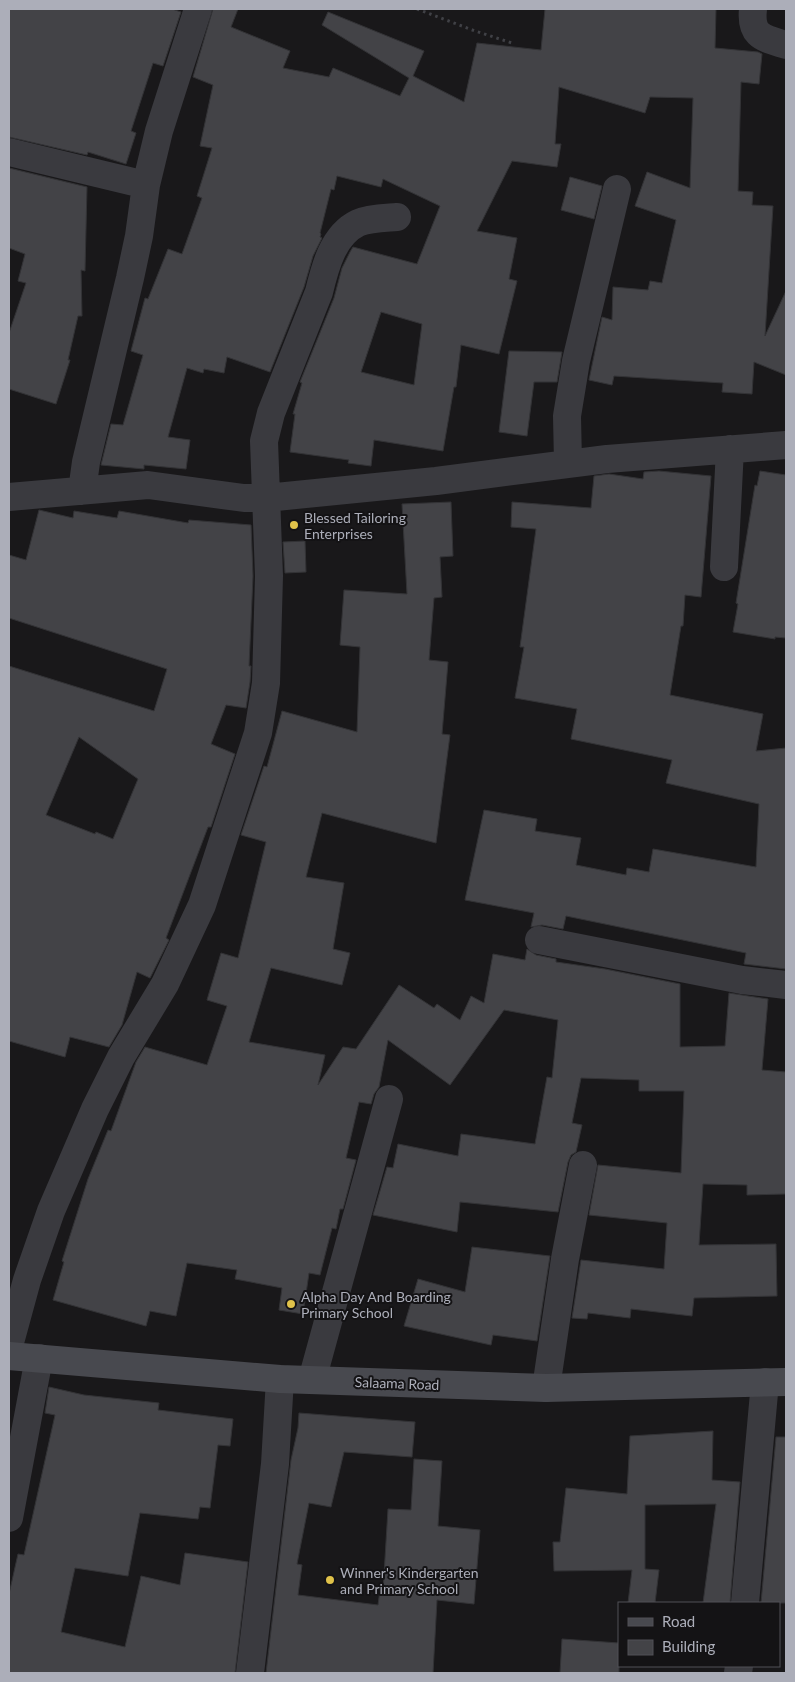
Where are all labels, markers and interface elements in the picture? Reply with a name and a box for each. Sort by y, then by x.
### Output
place label: Blessed Tailoring Enterprises [304,509,406,542]
marker: Blessed Tailoring Enterprises [288,519,300,531]
place label: Alpha Day And Boarding Primary School [301,1288,451,1321]
marker: Alpha Day And Boarding Primary School [285,1298,297,1310]
street label: Salaama Road [354,1373,440,1393]
place label: Winner's Kindergarten and Primary School [340,1564,478,1597]
marker: Winner's Kindergarten and Primary School [324,1574,336,1586]
legend [618,1602,780,1667]
text: Road [662,1612,695,1630]
text: Building [662,1637,715,1655]

